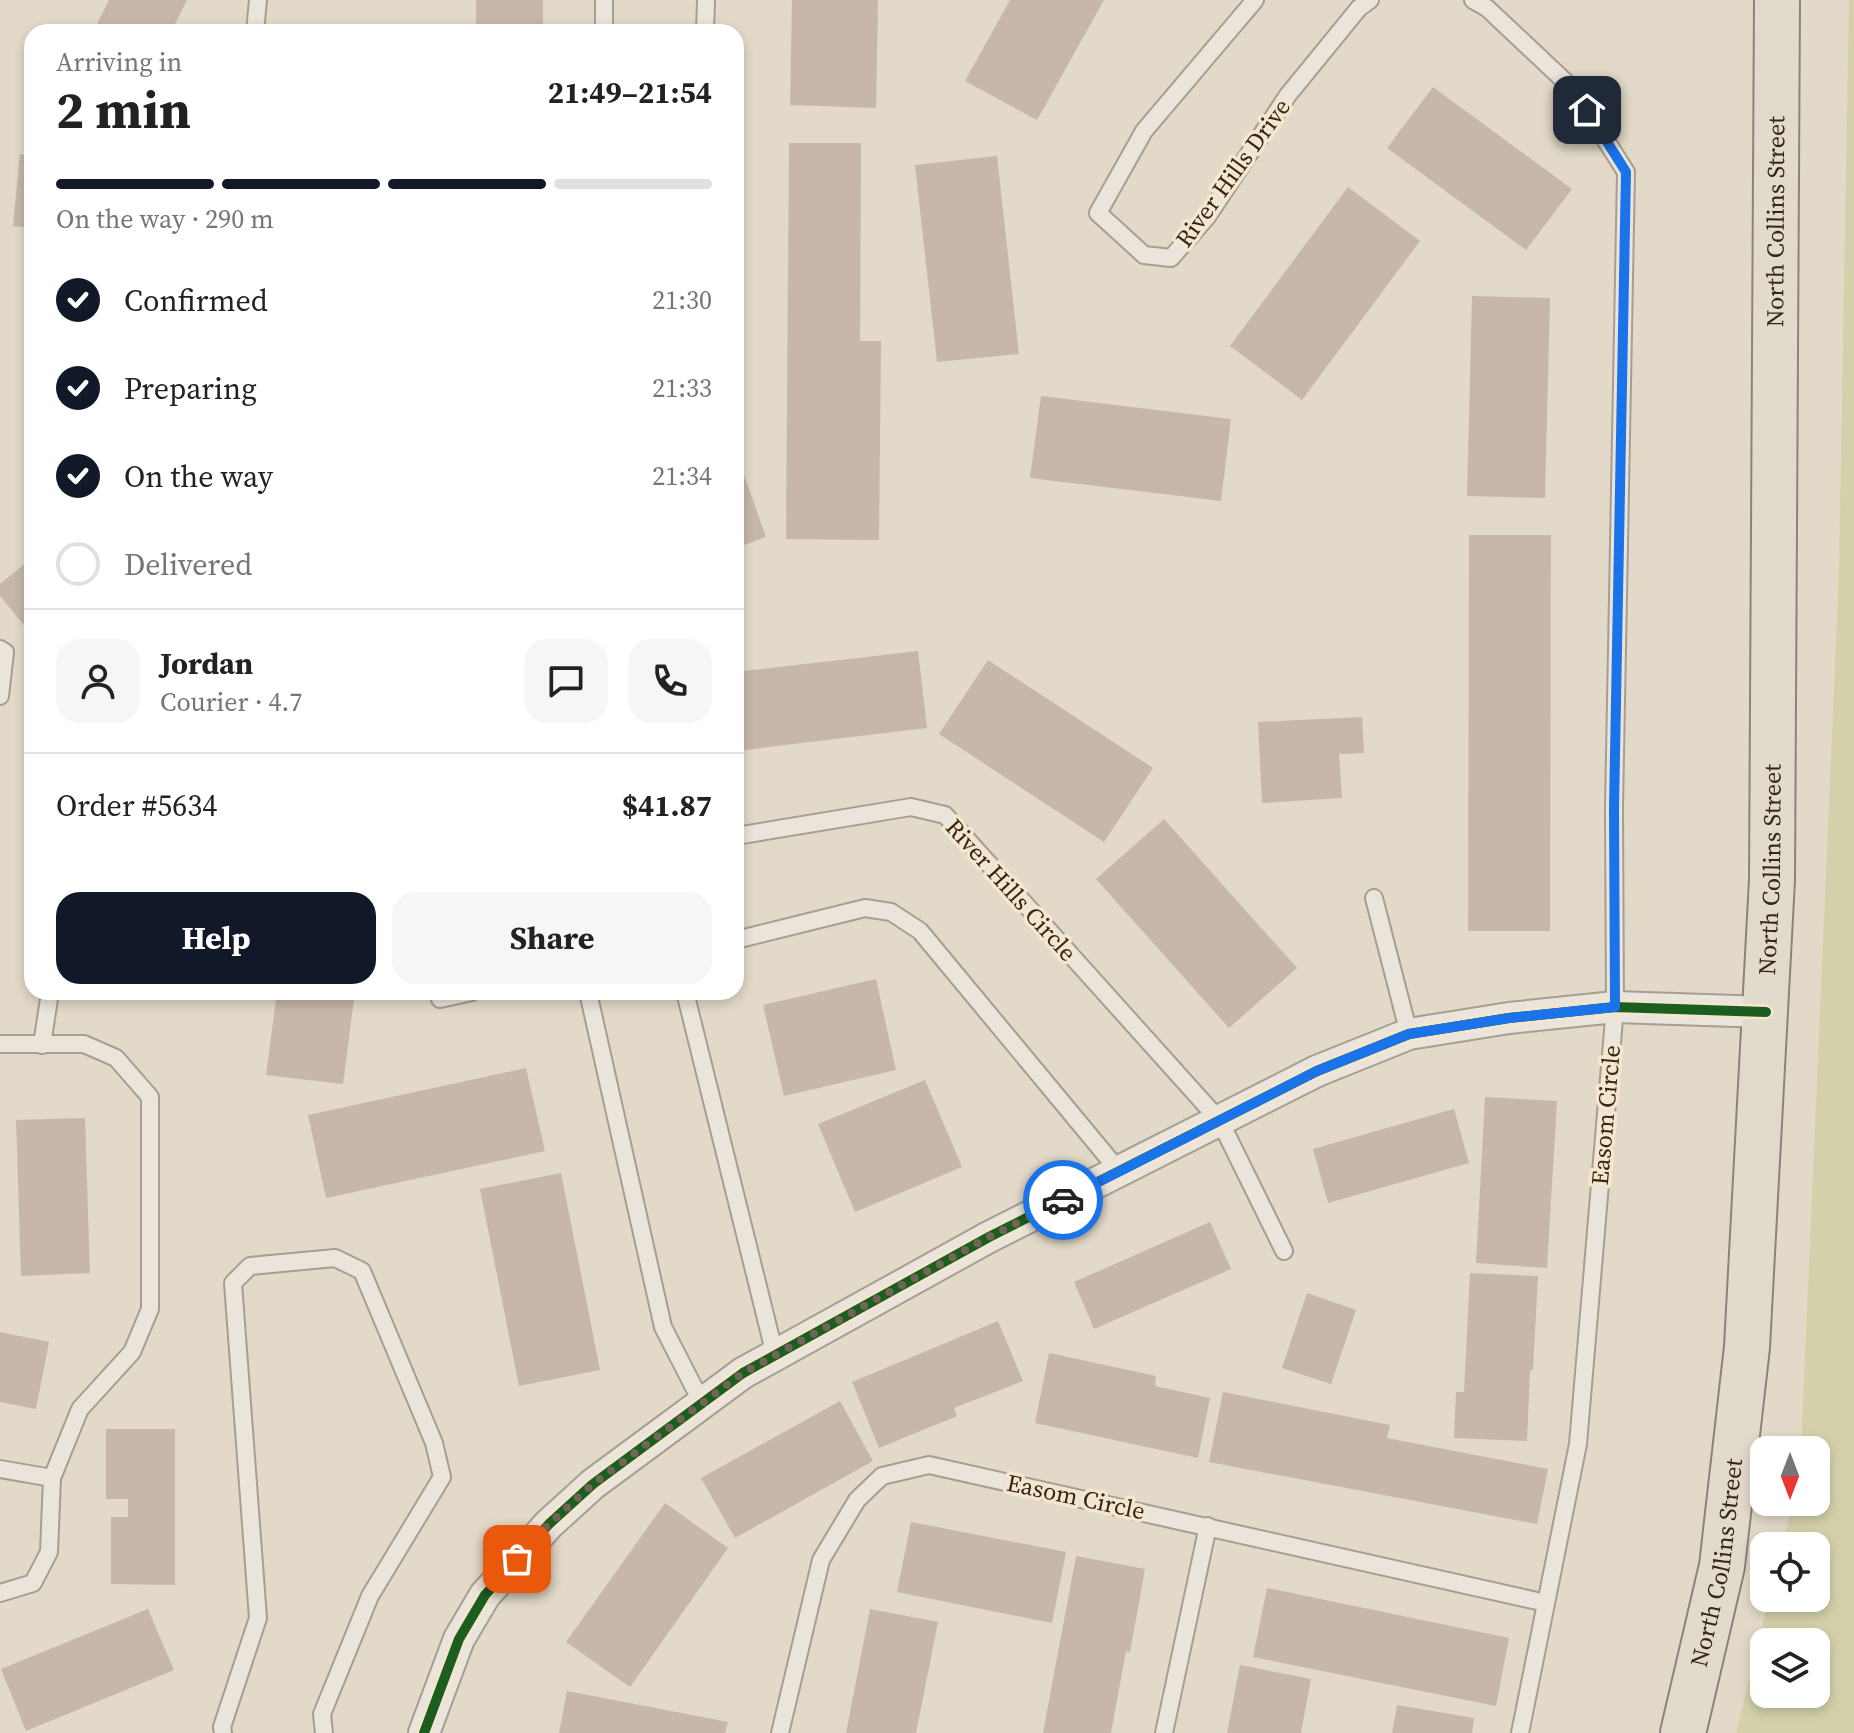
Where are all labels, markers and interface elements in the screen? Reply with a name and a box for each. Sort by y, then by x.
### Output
text: Arriving in [56,44,182,80]
text: 21:49–21:54 [548,72,712,113]
text: 2 min [56,74,191,145]
pin [1553,76,1621,144]
icon: home [1565,88,1609,132]
street label: River Hills Drive [1167,92,1298,254]
street label: North Collins Street [1758,116,1792,327]
text: On the way · 290 m [56,201,274,237]
icon: check [56,278,100,322]
text: Confirmed [124,280,268,321]
text: 21:30 [652,282,712,318]
icon: check [56,366,100,410]
text: Preparing [124,368,257,409]
text: 21:33 [652,370,712,406]
icon: check [56,454,100,498]
text: On the way [124,456,273,497]
text: 21:34 [652,458,712,494]
text: Delivered [124,544,252,585]
button: person [56,639,140,723]
button: chat [524,639,608,723]
button: phone [628,639,712,723]
text: Jordan [160,643,253,684]
text: Courier · 4.7 [160,684,302,720]
street label: North Collins Street [1750,764,1789,976]
text: Order #5634 [56,785,217,826]
text: $41.87 [622,785,712,826]
street label: River Hills Circle [938,811,1084,968]
button: Help [56,892,376,984]
button: Share [392,892,712,984]
street label: Easom Circle [1583,1044,1628,1186]
courier [1023,1160,1103,1240]
icon: car [1041,1178,1085,1222]
north arrow [1750,1436,1830,1516]
map controls [1750,1436,1830,1708]
street label: North Collins Street [1682,1456,1750,1670]
street label: Easom Circle [1004,1466,1148,1527]
pin [483,1525,551,1593]
button: locate [1750,1532,1830,1612]
icon: bag [495,1537,539,1581]
button: layers [1750,1628,1830,1708]

